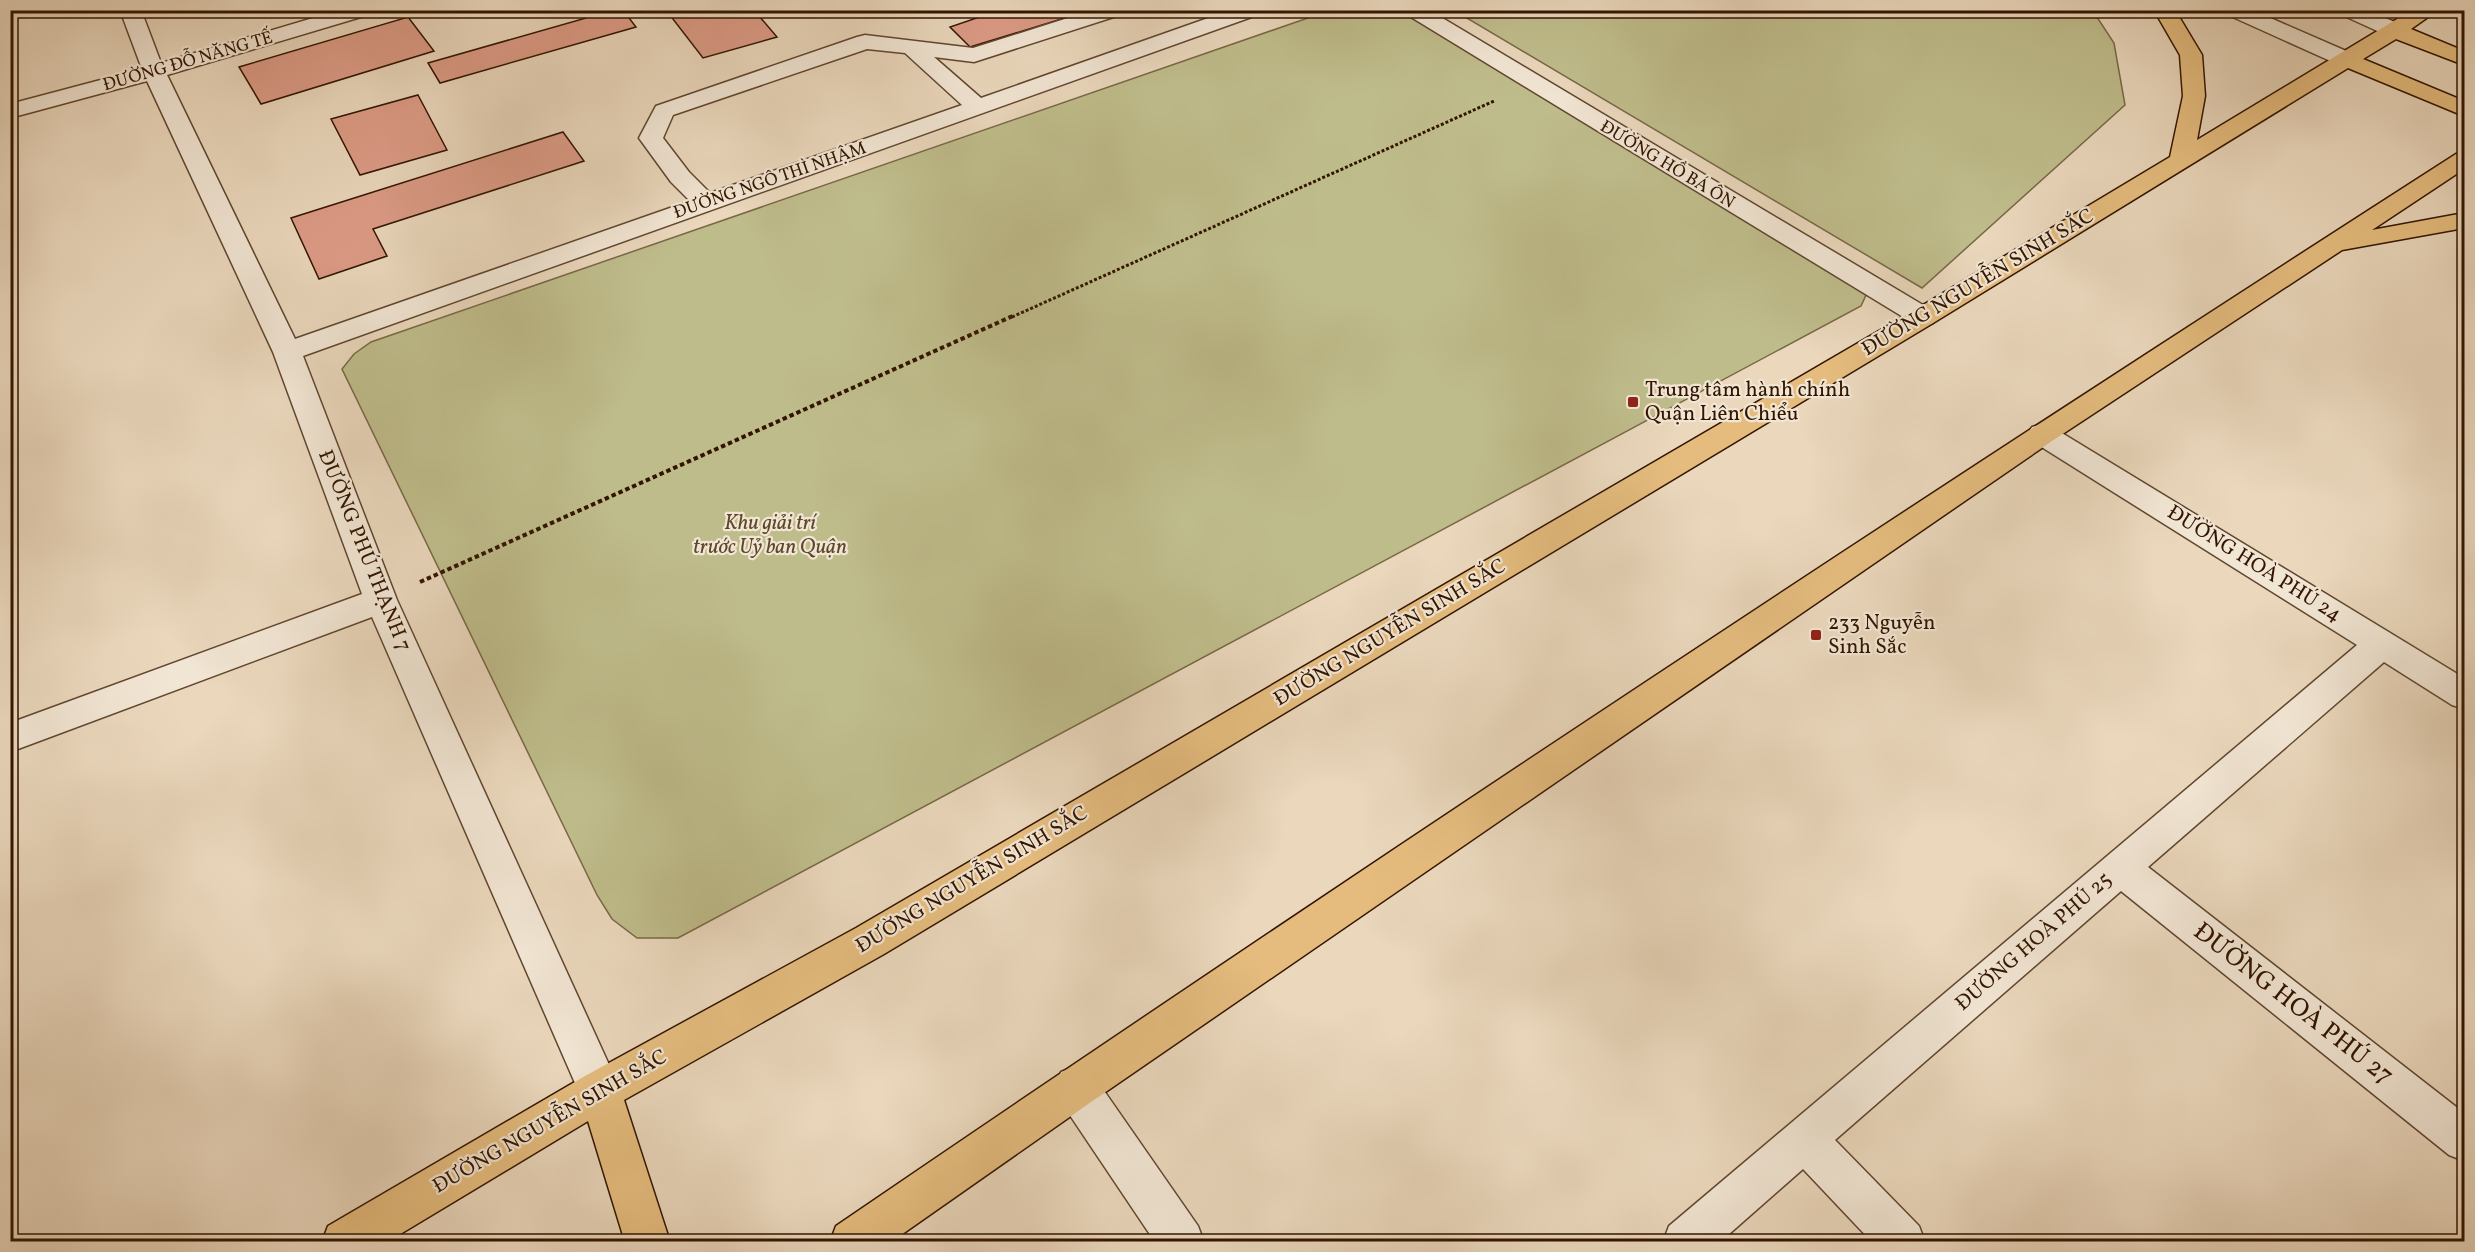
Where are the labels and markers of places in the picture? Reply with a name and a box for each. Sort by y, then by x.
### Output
place label: Trung tâm hành chính Quận Liên Chiểu [1645,376,1850,429]
marker: Trung tâm hành chính Quận Liên Chiểu [1626,395,1640,409]
place label: 233 Nguyễn Sinh Sắc [1828,609,1935,662]
marker: 233 Nguyễn Sinh Sắc [1809,628,1823,642]

